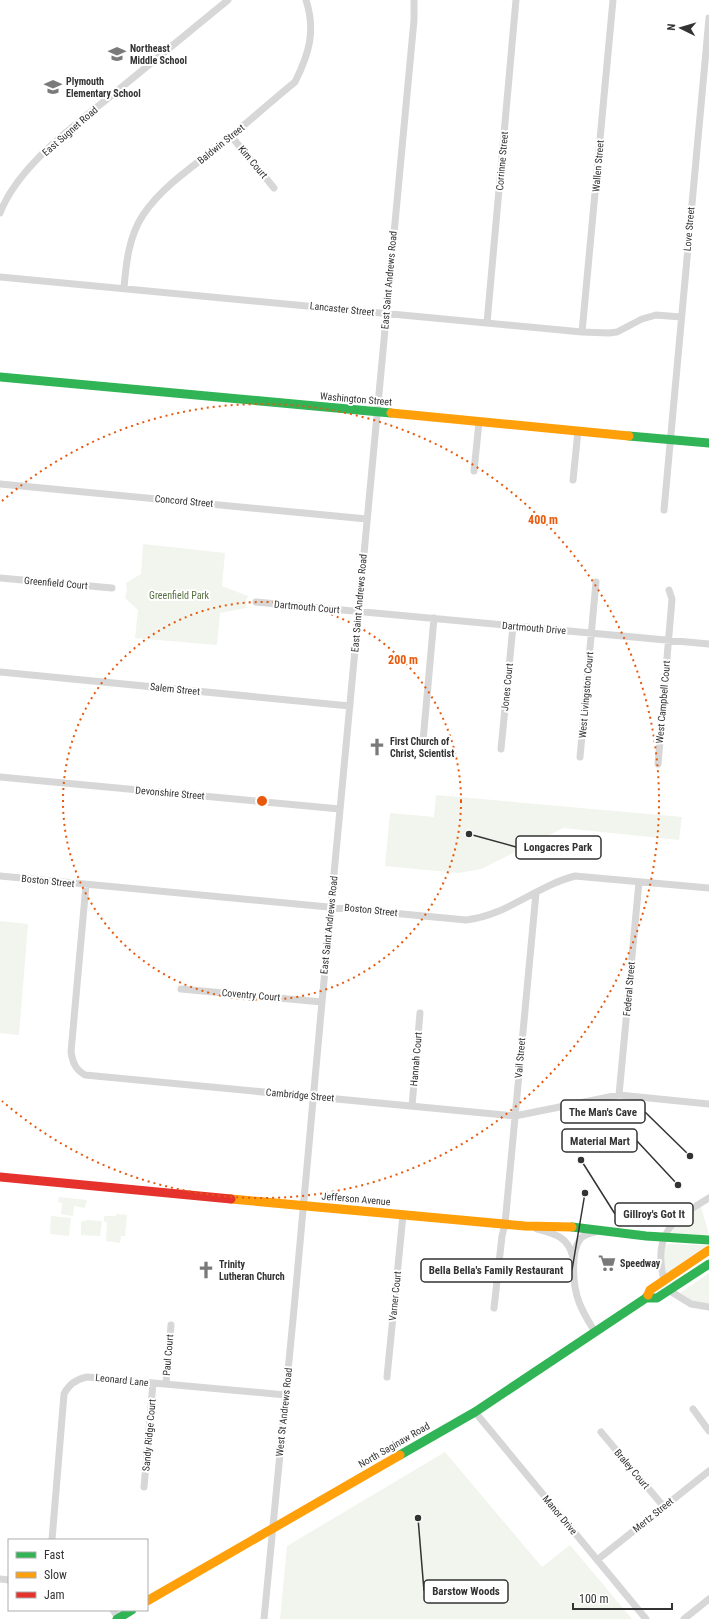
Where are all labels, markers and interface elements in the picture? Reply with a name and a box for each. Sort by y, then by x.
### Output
north arrow [661,8,701,48]
text: N [665,23,678,31]
place label: Northeast Middle School [130,43,187,66]
school or university icon: Northeast Middle School [107,44,127,64]
place label: Plymouth Elementary School [66,76,141,99]
school or university icon: Plymouth Elementary School [43,77,63,97]
street label: East Sugnet Road [40,104,100,158]
street label: Baldwin Street [195,122,247,166]
street label: Corrinne Street [494,131,510,191]
street label: Wallen Street [590,140,606,192]
street label: Kim Court [236,143,270,181]
street label: Love Street [682,206,696,252]
street label: East Saint Andrews Road [379,230,399,330]
street label: Lancaster Street [309,300,375,318]
street label: Washington Street [320,390,392,408]
street label: Concord Street [154,493,214,509]
text: 400 m [528,513,558,527]
street label: East Saint Andrews Road [349,553,369,653]
street label: Greenfield Court [24,575,88,591]
park label: Greenfield Park [149,590,210,601]
street label: Dartmouth Court [274,599,340,615]
street label: Dartmouth Drive [502,620,567,636]
street label: West Livingston Court [577,651,595,739]
text: 200 m [388,653,418,667]
street label: West Campbell Court [654,660,672,744]
street label: Jones Court [499,663,515,711]
street label: Salem Street [149,681,201,697]
place label: First Church of Christ, Scientist [390,736,454,760]
church icon: First Church of Christ, Scientist [367,737,387,757]
street label: Devonshire Street [135,784,205,802]
centre of rings [255,794,269,808]
callout: Longacres Park [516,836,601,859]
text: Longacres Park [524,841,593,854]
street label: Boston Street [21,873,75,889]
street label: East Saint Andrews Road [318,875,340,975]
street label: Boston Street [344,902,398,918]
street label: Federal Street [621,961,637,1017]
street label: Coventry Court [221,987,281,1003]
street label: Hannah Court [408,1031,424,1087]
street label: Vail Street [513,1037,527,1079]
street label: Cambridge Street [265,1087,335,1103]
callout: The Man's Cave [561,1100,645,1123]
text: The Man's Cave [569,1106,637,1119]
callout: Material Mart [562,1129,637,1152]
text: Material Mart [570,1135,631,1148]
street label: Jefferson Avenue [321,1191,391,1208]
callout: Gillroy's Got It [615,1203,693,1226]
text: Gillroy's Got It [623,1208,685,1221]
supermarket icon: Speedway [597,1253,617,1273]
place label: Speedway [620,1258,661,1269]
place label: Trinity Lutheran Church [219,1259,285,1282]
callout: Bella Bella's Family Restaurant [421,1259,572,1282]
church icon: Trinity Lutheran Church [196,1260,216,1280]
text: Bella Bella's Family Restaurant [429,1264,564,1277]
street label: Varner Court [387,1271,403,1321]
street label: Paul Court [161,1334,175,1376]
street label: West St Andrews Road [274,1367,294,1457]
street label: Leonard Lane [95,1372,149,1388]
street label: Sandy Ridge Court [140,1398,158,1472]
street label: North Saginaw Road [356,1420,432,1470]
street label: Braley Court [612,1447,652,1491]
street label: Manor Drive [541,1493,580,1537]
street label: Mertz Street [631,1495,675,1535]
legend [8,1539,148,1611]
text: Fast [44,1548,65,1562]
text: Slow [44,1568,67,1582]
callout: Barstow Woods [424,1580,508,1603]
text: Barstow Woods [432,1585,500,1598]
scale bar [573,1585,672,1611]
text: Jam [44,1588,65,1602]
text: 100 m [579,1592,609,1606]

